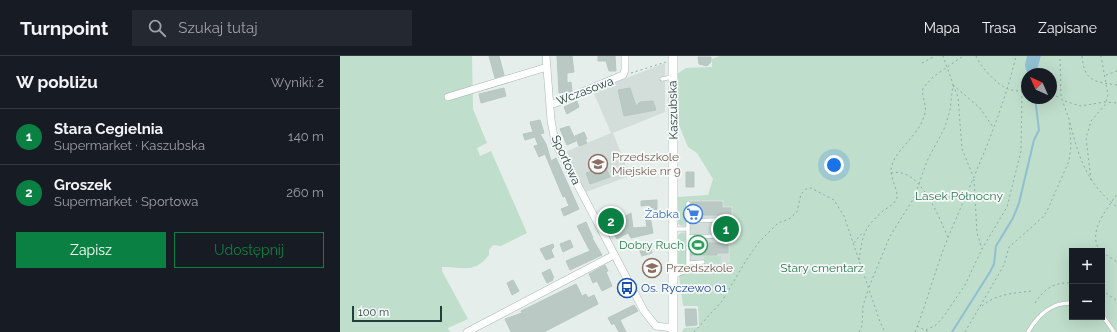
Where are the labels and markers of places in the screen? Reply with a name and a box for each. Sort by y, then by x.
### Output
place label: Przedszkole Miejskie nr 9 [612,150,681,178]
school or university icon: Przedszkole Miejskie nr 9 [587,153,609,175]
supermarket icon: Żabka [682,203,704,225]
pin: 2 [598,206,624,236]
place label: Żabka [645,207,679,221]
pin: 1 [713,214,739,244]
sports icon: Dobry Ruch [687,234,709,256]
place label: Dobry Ruch [619,238,684,252]
school or university icon: Przedszkole [641,257,663,279]
place label: Przedszkole [666,261,733,275]
bus stop icon: Os. Ryczewo 01 [616,277,638,299]
place label: Os. Ryczewo 01 [641,281,727,295]

